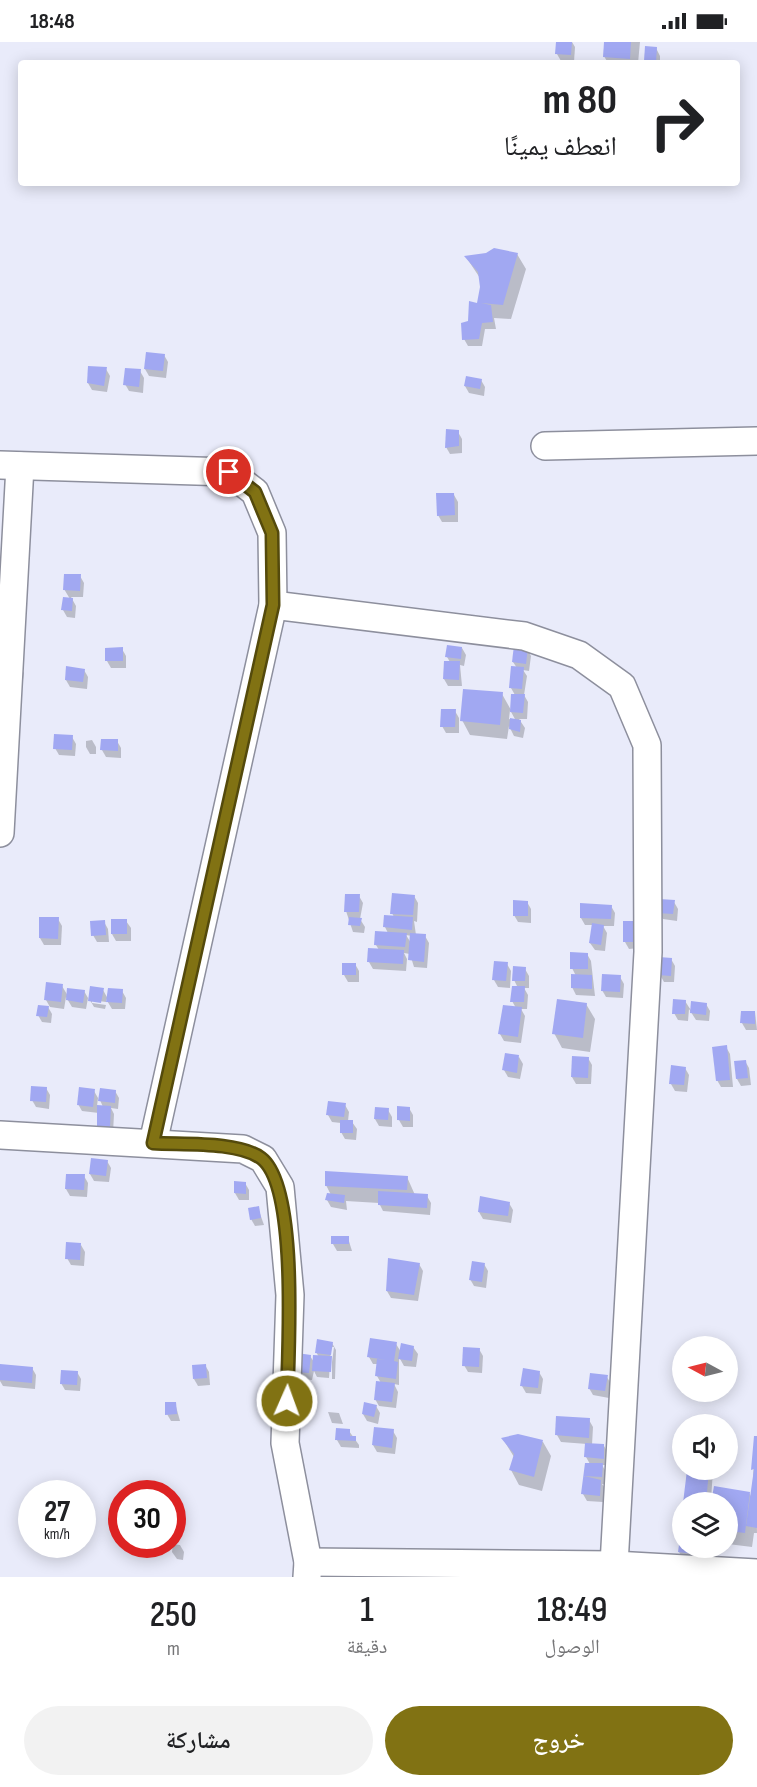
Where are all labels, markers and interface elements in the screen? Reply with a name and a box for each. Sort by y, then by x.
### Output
text: 18:48 [30,8,75,35]
text: 80 m [543,75,617,126]
icon: right [638,84,716,162]
text: انعطف يمينًا [504,131,617,163]
pin [203,446,254,497]
icon: arrive [212,455,245,488]
north arrow [672,1336,738,1402]
map controls [672,1336,738,1558]
position arrow [255,1369,319,1433]
button: sound [672,1414,738,1480]
speed limit sign: 30 [108,1480,186,1558]
button: layers [672,1492,738,1558]
text: 27 [44,1494,70,1530]
text: km/h [44,1525,70,1544]
text: 1 [360,1589,374,1632]
text: 18:49 [537,1589,607,1632]
text: 250 [150,1594,197,1637]
text: دقيقة [347,1635,387,1659]
text: الوصول [545,1635,600,1659]
text: m [167,1637,180,1661]
button: مشاركة [24,1706,373,1775]
button: خروج [385,1706,733,1775]

